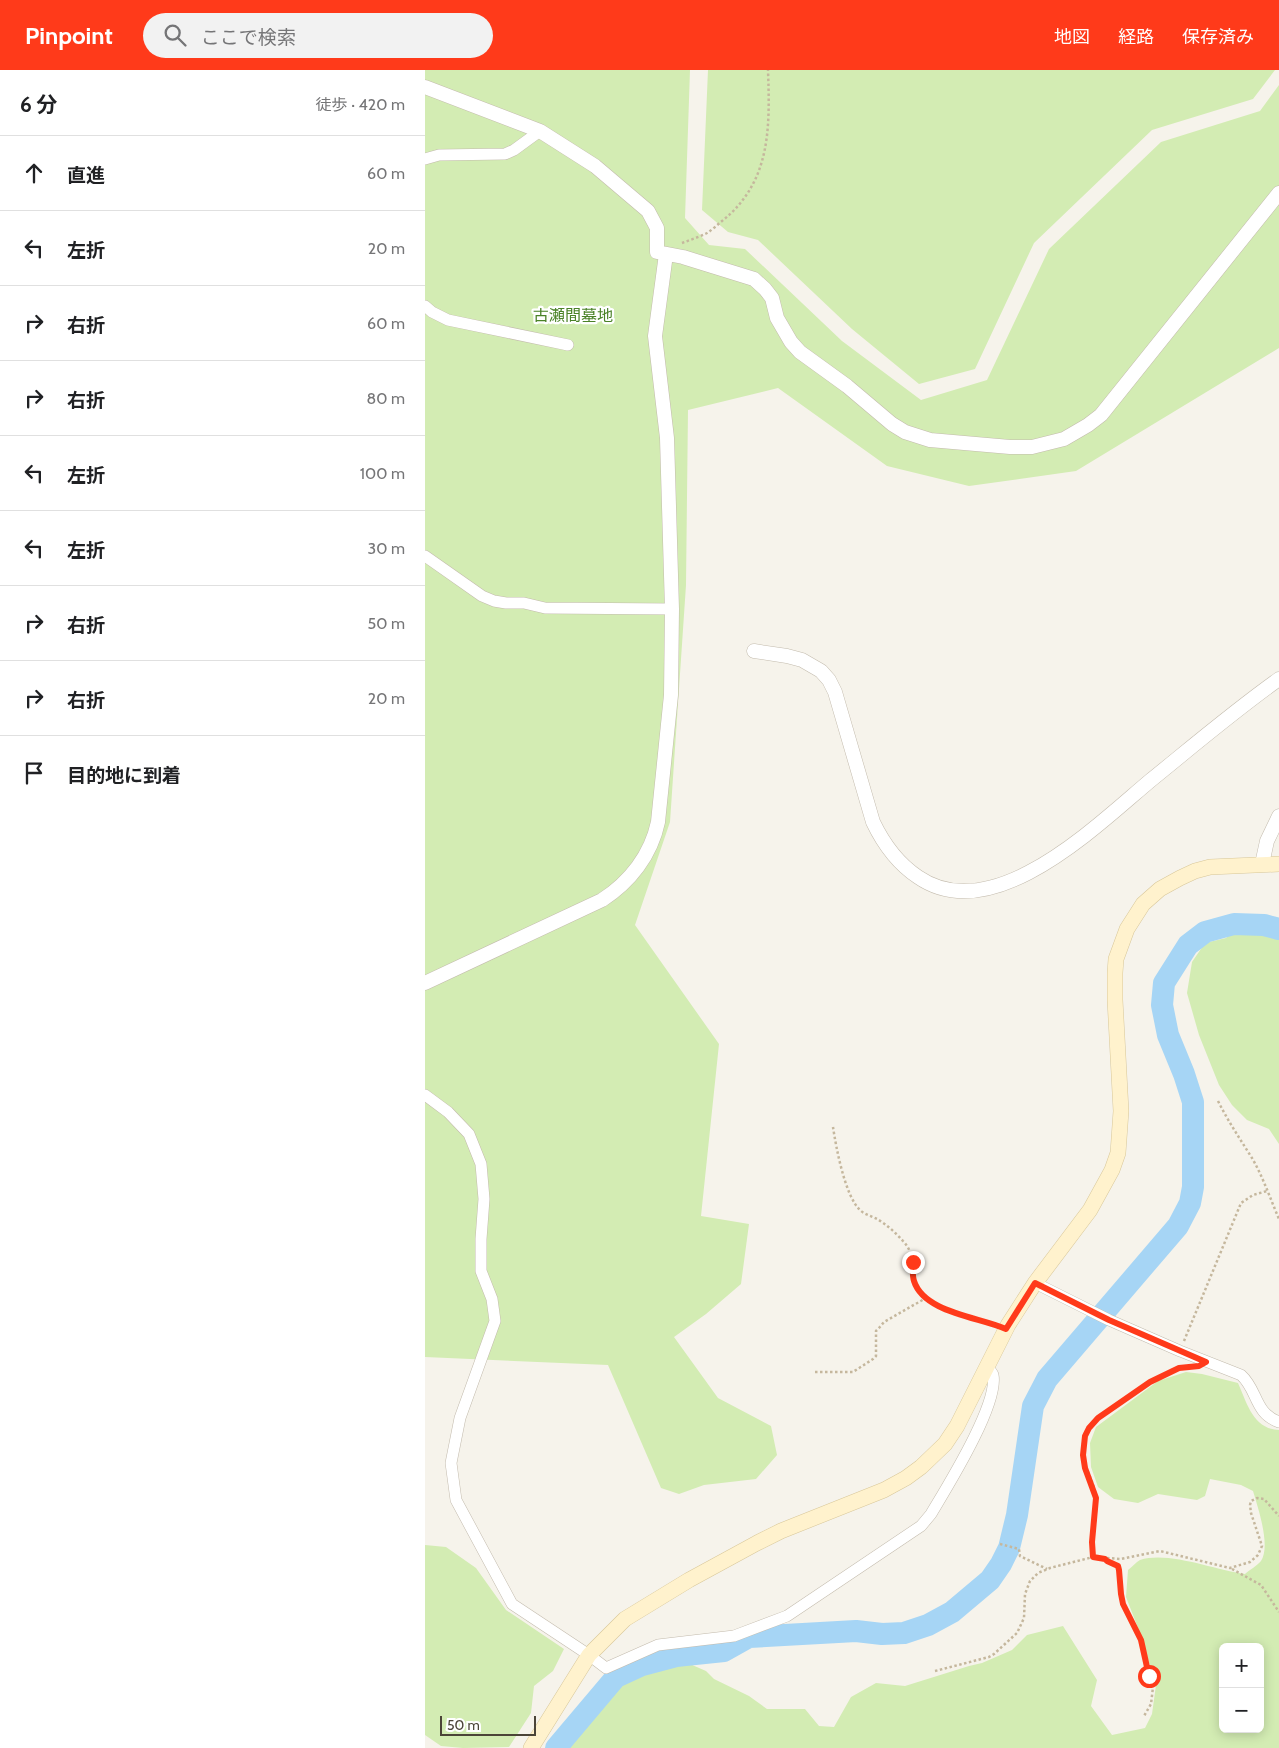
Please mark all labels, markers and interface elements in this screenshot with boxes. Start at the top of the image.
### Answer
search box [143,13,493,58]
text: Pinpoint [25,21,113,50]
icon: search [161,21,189,49]
text: ここで検索 [201,26,296,49]
text: 地図 [1054,26,1090,48]
text: 経路 [1118,26,1154,48]
text: 保存済み [1182,26,1254,48]
text: 6 分 [20,92,58,117]
text: 徒歩 · 420 m [316,95,405,114]
icon: ahead [20,159,48,187]
text: 直進 [67,164,105,187]
text: 60 m [367,164,405,183]
icon: left [20,234,48,262]
text: 左折 [67,239,105,262]
text: 20 m [368,239,405,258]
park label: 古瀬間墓地 [533,306,613,325]
icon: right [20,309,48,337]
text: 右折 [67,314,105,337]
text: 60 m [367,314,405,333]
icon: right [20,384,48,412]
text: 右折 [67,389,105,412]
text: 80 m [367,389,405,408]
icon: left [20,459,48,487]
text: 左折 [67,464,105,487]
text: 100 m [360,464,405,483]
icon: left [20,534,48,562]
text: 左折 [67,539,105,562]
text: 30 m [368,539,405,558]
icon: right [20,609,48,637]
text: 右折 [67,614,105,637]
text: 50 m [368,614,405,633]
icon: right [20,684,48,712]
text: 右折 [67,689,105,712]
text: 20 m [368,689,405,708]
icon: arrive [20,759,48,787]
text: 目的地に到着 [67,764,181,787]
route end [902,1251,925,1274]
map controls [1219,1643,1264,1733]
button: + [1219,1643,1264,1688]
route start [1138,1665,1161,1688]
button: − [1219,1688,1264,1733]
scale bar [440,1713,536,1736]
text: 50 m [447,1716,480,1734]

